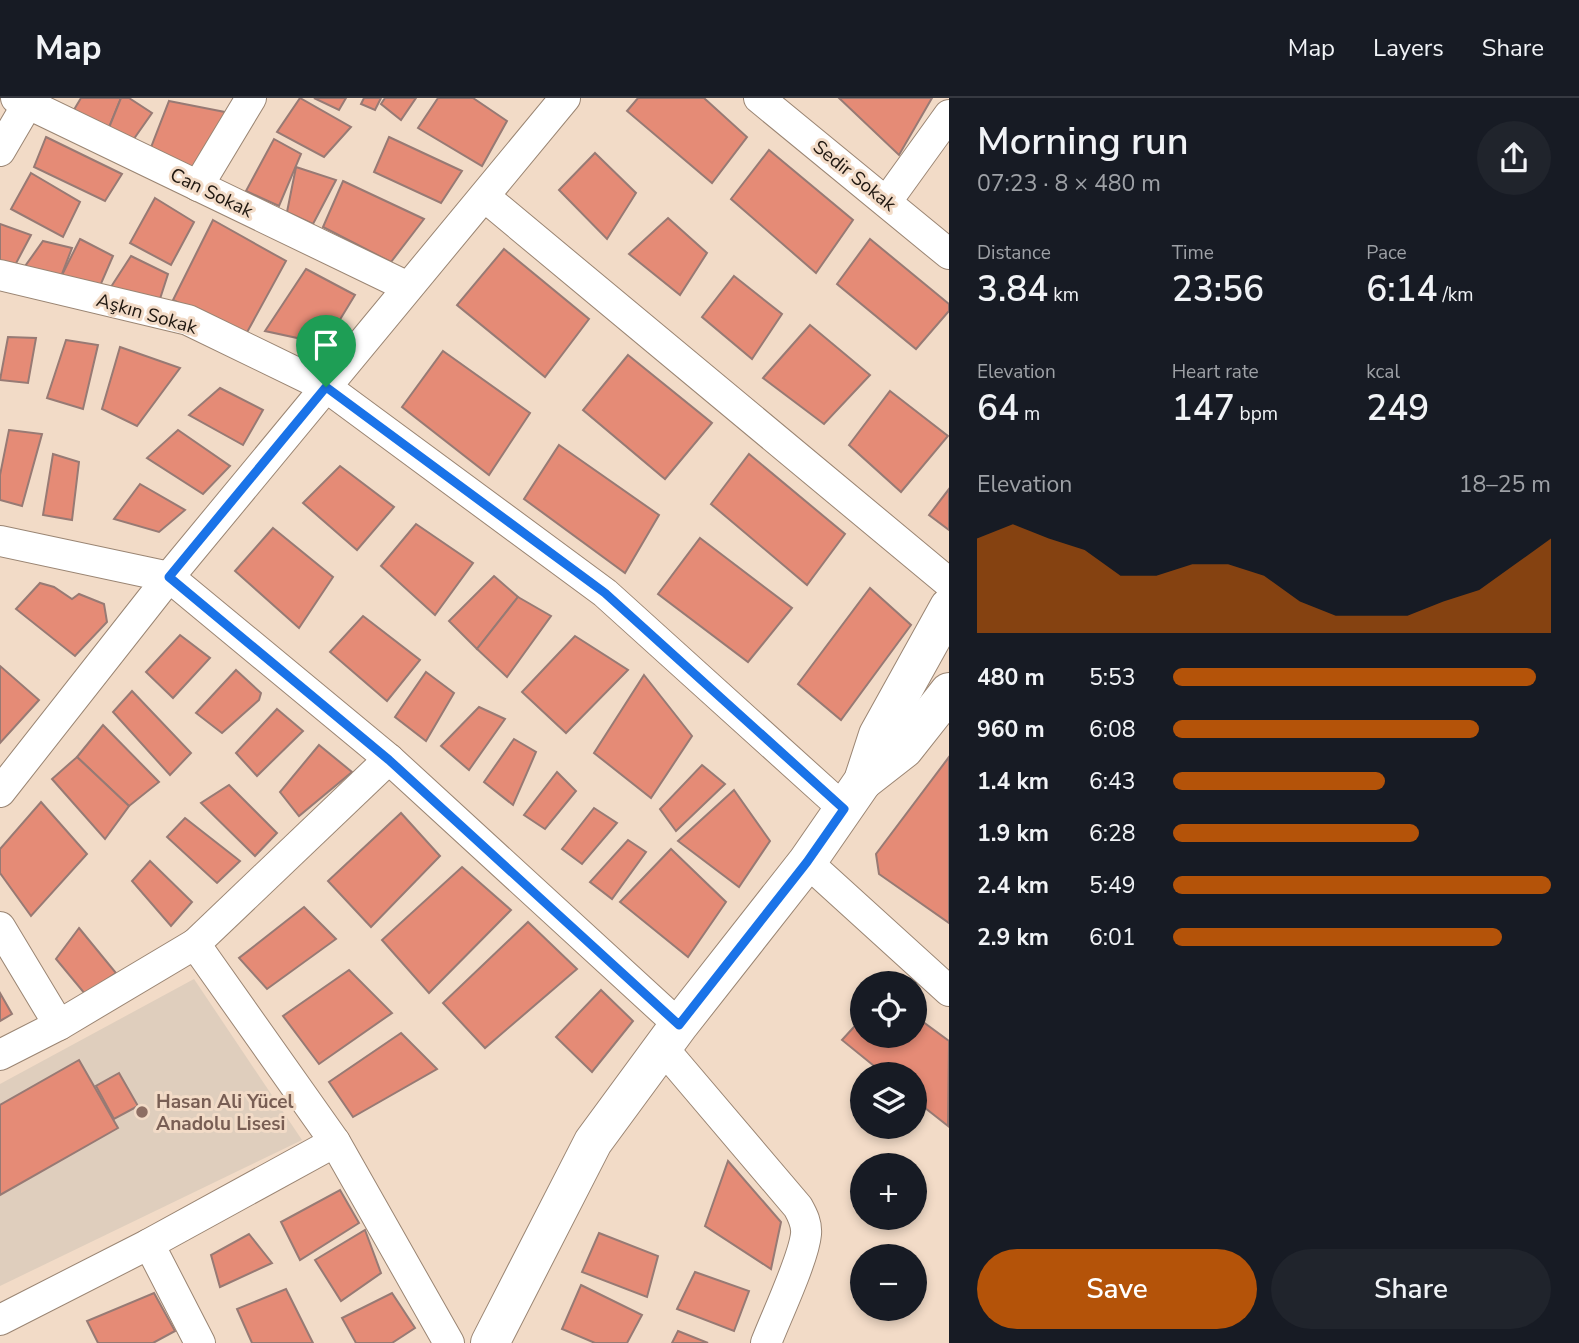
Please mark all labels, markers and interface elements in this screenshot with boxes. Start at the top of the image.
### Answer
text: Map [35,26,102,71]
text: Map [1288,32,1335,64]
text: Layers [1373,32,1444,64]
text: Share [1482,32,1544,64]
text: Morning run [977,116,1189,167]
button: share [1477,121,1551,195]
street label: Sedir Sokak [807,134,902,218]
street label: Can Sokak [166,162,258,224]
text: 07:23 · 8 × 480 m [977,168,1161,199]
text: Distance [977,240,1051,266]
text: Time [1172,240,1214,266]
text: Pace [1366,240,1407,266]
text: 3.84 [977,266,1048,313]
text: 23:56 [1172,266,1264,313]
text: 6:14 [1366,266,1438,313]
text: km [1048,282,1079,308]
text: /km [1438,282,1474,308]
street label: Aşkın Sokak [93,287,201,341]
pin [296,315,356,387]
icon: arrive [307,326,345,364]
text: Elevation [977,359,1056,385]
text: Heart rate [1172,359,1259,385]
text: kcal [1366,359,1400,385]
text: 64 [977,385,1019,432]
text: 147 [1172,385,1235,432]
text: 249 [1366,385,1429,432]
text: m [1019,401,1040,427]
text: bpm [1235,401,1278,427]
text: Elevation [977,469,1072,500]
text: 18–25 m [1459,469,1551,500]
text: 480 m [977,662,1045,693]
text: 5:53 [1089,662,1136,693]
text: 960 m [977,714,1045,745]
text: 6:08 [1089,714,1136,745]
text: 1.4 km [977,766,1049,797]
text: 6:43 [1089,766,1136,797]
text: 1.9 km [977,818,1049,849]
text: 6:28 [1089,818,1136,849]
text: 2.4 km [977,870,1049,901]
text: 5:49 [1089,870,1136,901]
text: 2.9 km [977,922,1049,953]
text: 6:01 [1089,922,1136,953]
map controls [850,971,927,1321]
button: locate [850,971,927,1048]
button: layers [850,1062,927,1139]
place label: Hasan Ali Yücel Anadolu Lisesi [156,1089,294,1137]
marker: Hasan Ali Yücel Anadolu Lisesi [134,1104,150,1120]
button: + [850,1153,927,1230]
button: − [850,1244,927,1321]
button: Save [977,1249,1257,1329]
button: Share [1271,1249,1551,1329]

